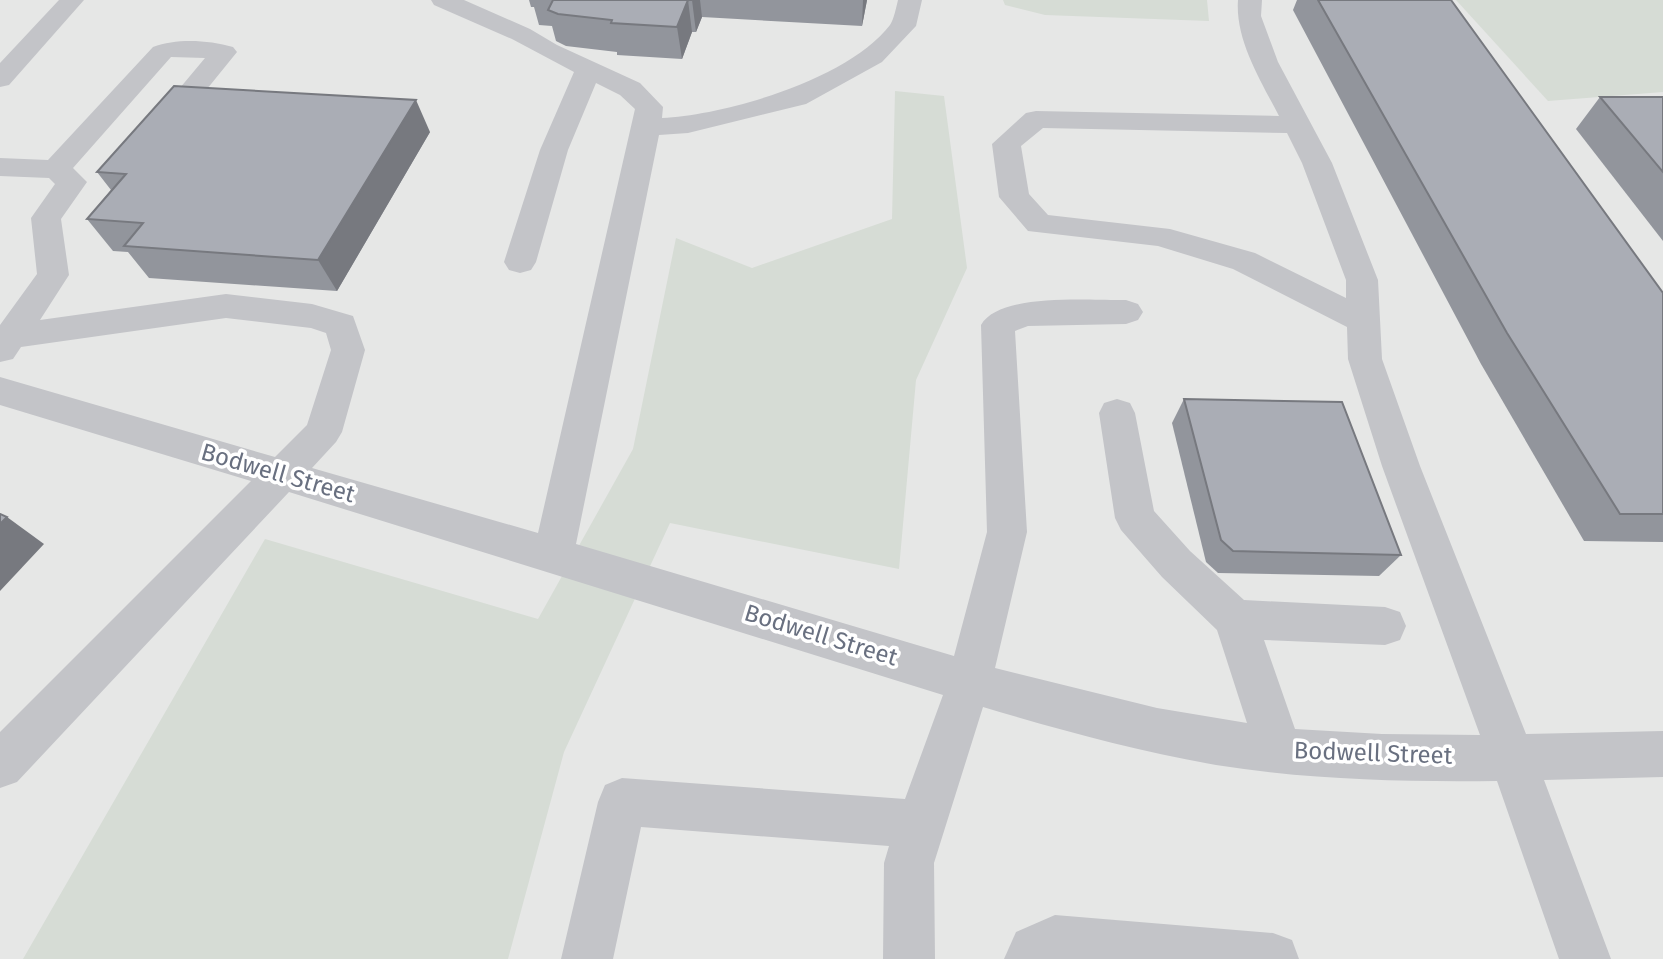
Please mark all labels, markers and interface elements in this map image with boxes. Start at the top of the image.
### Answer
street label: Bodwell Street [198,438,358,508]
street label: Bodwell Street [741,598,901,672]
street label: Bodwell Street [1293,736,1453,770]

